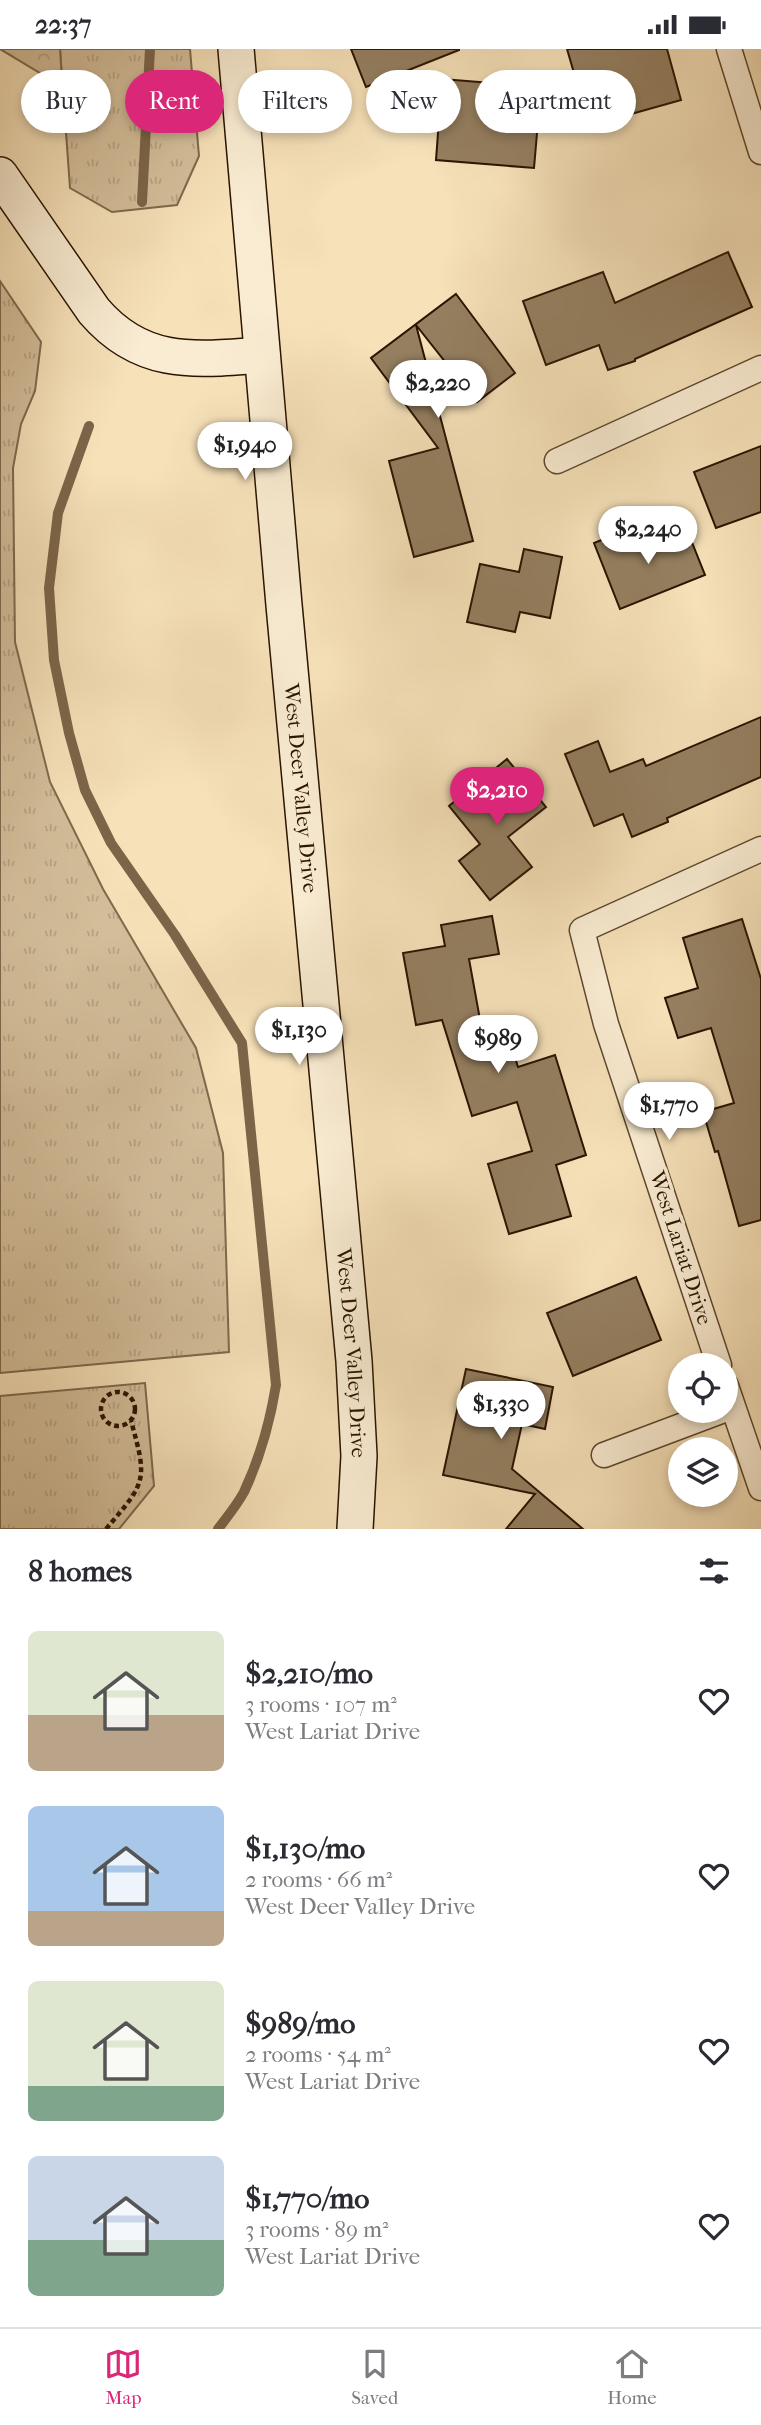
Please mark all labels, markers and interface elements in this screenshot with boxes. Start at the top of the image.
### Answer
text: 22:37 [35,9,91,40]
chip: Buy [21,70,111,133]
chip: Rent [125,70,224,133]
chip: Filters [238,70,352,133]
chip: New [366,70,461,133]
chip: Apartment [475,70,636,133]
pin: $2,220 [381,361,495,420]
text: $2,220 [405,369,471,396]
pin: $1,940 [188,423,302,482]
text: $1,940 [213,431,277,458]
pin: $2,240 [591,507,705,566]
text: $2,240 [614,515,682,542]
street label: West Deer Valley Drive [279,681,323,894]
pin: $2,210 [440,767,554,827]
text: $2,210 [466,776,528,803]
pin: $1,130 [242,1007,356,1067]
text: $1,130 [271,1016,327,1043]
pin: $989 [457,1016,539,1075]
text: $989 [474,1024,522,1051]
pin: $1,770 [612,1083,726,1142]
text: $1,770 [639,1091,699,1118]
street label: West Lariat Drive [645,1167,717,1328]
street label: West Deer Valley Drive [331,1246,371,1458]
map controls [668,1353,738,1507]
button: locate [668,1353,738,1423]
pin: $1,330 [444,1381,558,1441]
text: $1,330 [472,1390,530,1417]
button: layers [668,1437,738,1507]
icon: filters [695,1552,733,1590]
text: 8 homes [28,1554,132,1589]
text: $2,210/mo [245,1656,373,1691]
icon: home [84,1659,168,1743]
icon: heart [695,1682,733,1720]
text: 3 rooms · 107 m² [245,1691,397,1718]
text: West Lariat Drive [245,1718,420,1745]
text: $1,130/mo [245,1831,365,1866]
icon: home [84,1834,168,1918]
icon: heart [695,1857,733,1895]
text: 2 rooms · 66 m² [245,1866,392,1893]
text: West Deer Valley Drive [245,1893,475,1920]
text: $989/mo [245,2006,355,2041]
icon: home [84,2009,168,2093]
icon: heart [695,2032,733,2070]
text: 2 rooms · 54 m² [245,2041,391,2068]
text: West Lariat Drive [245,2068,420,2095]
text: $1,770/mo [245,2181,370,2216]
icon: home [84,2184,168,2268]
icon: heart [695,2207,733,2245]
text: 3 rooms · 89 m² [245,2216,389,2243]
text: West Lariat Drive [245,2243,420,2270]
tab: Map [104,2345,142,2409]
tab: Saved [351,2345,398,2409]
tab: Home [607,2345,657,2409]

